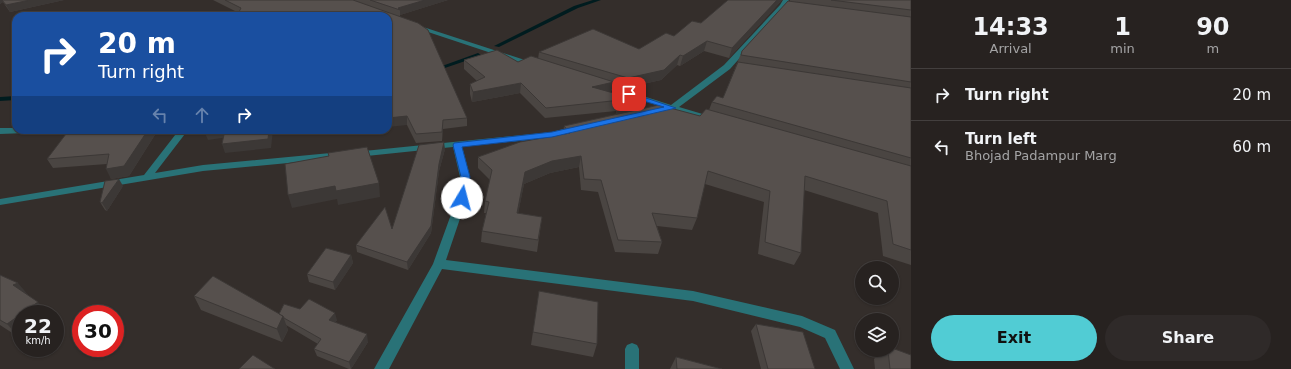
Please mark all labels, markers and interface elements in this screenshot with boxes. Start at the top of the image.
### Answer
text: 14:33 [972,13,1049,41]
text: 1 [1114,13,1131,41]
text: 90 [1196,13,1230,41]
text: 20 m [98,27,176,60]
icon: right [32,28,84,80]
text: Arrival [989,41,1032,56]
text: min [1110,41,1135,56]
text: m [1207,41,1219,56]
text: Turn right [98,61,184,82]
pin [612,77,646,111]
icon: arrive [618,83,640,105]
icon: right [931,84,953,106]
text: Turn right [965,86,1049,104]
text: 20 m [1233,86,1271,104]
icon: left [149,104,171,126]
icon: ahead [191,104,213,126]
icon: right [233,104,255,126]
text: Turn left [965,130,1037,148]
icon: left [931,136,953,158]
text: 60 m [1233,138,1271,156]
text: Bhojad Padampur Marg [965,148,1117,163]
position arrow [441,177,483,219]
map controls [855,261,899,357]
button: search [855,261,899,305]
speed limit sign: 30 [72,305,124,357]
button: layers [855,313,899,357]
text: 22 [24,314,52,338]
button: Exit [931,315,1097,361]
button: Share [1105,315,1271,361]
text: km/h [25,335,51,346]

